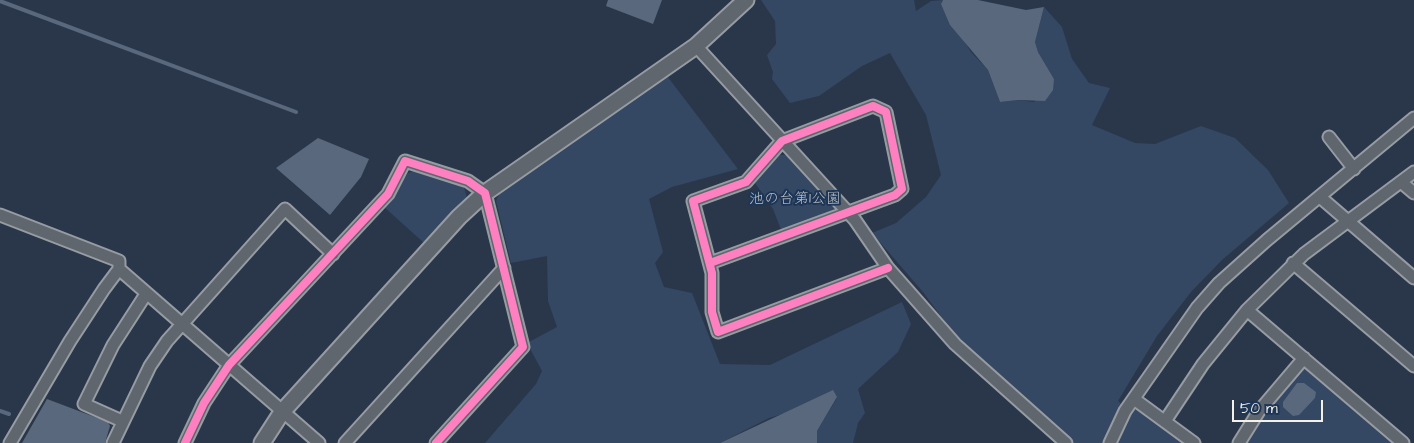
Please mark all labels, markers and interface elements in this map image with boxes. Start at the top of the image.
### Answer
park label: 池の台第1公園 [749,191,841,209]
scale bar [1234,390,1325,422]
text: 50 m [1240,398,1278,419]

